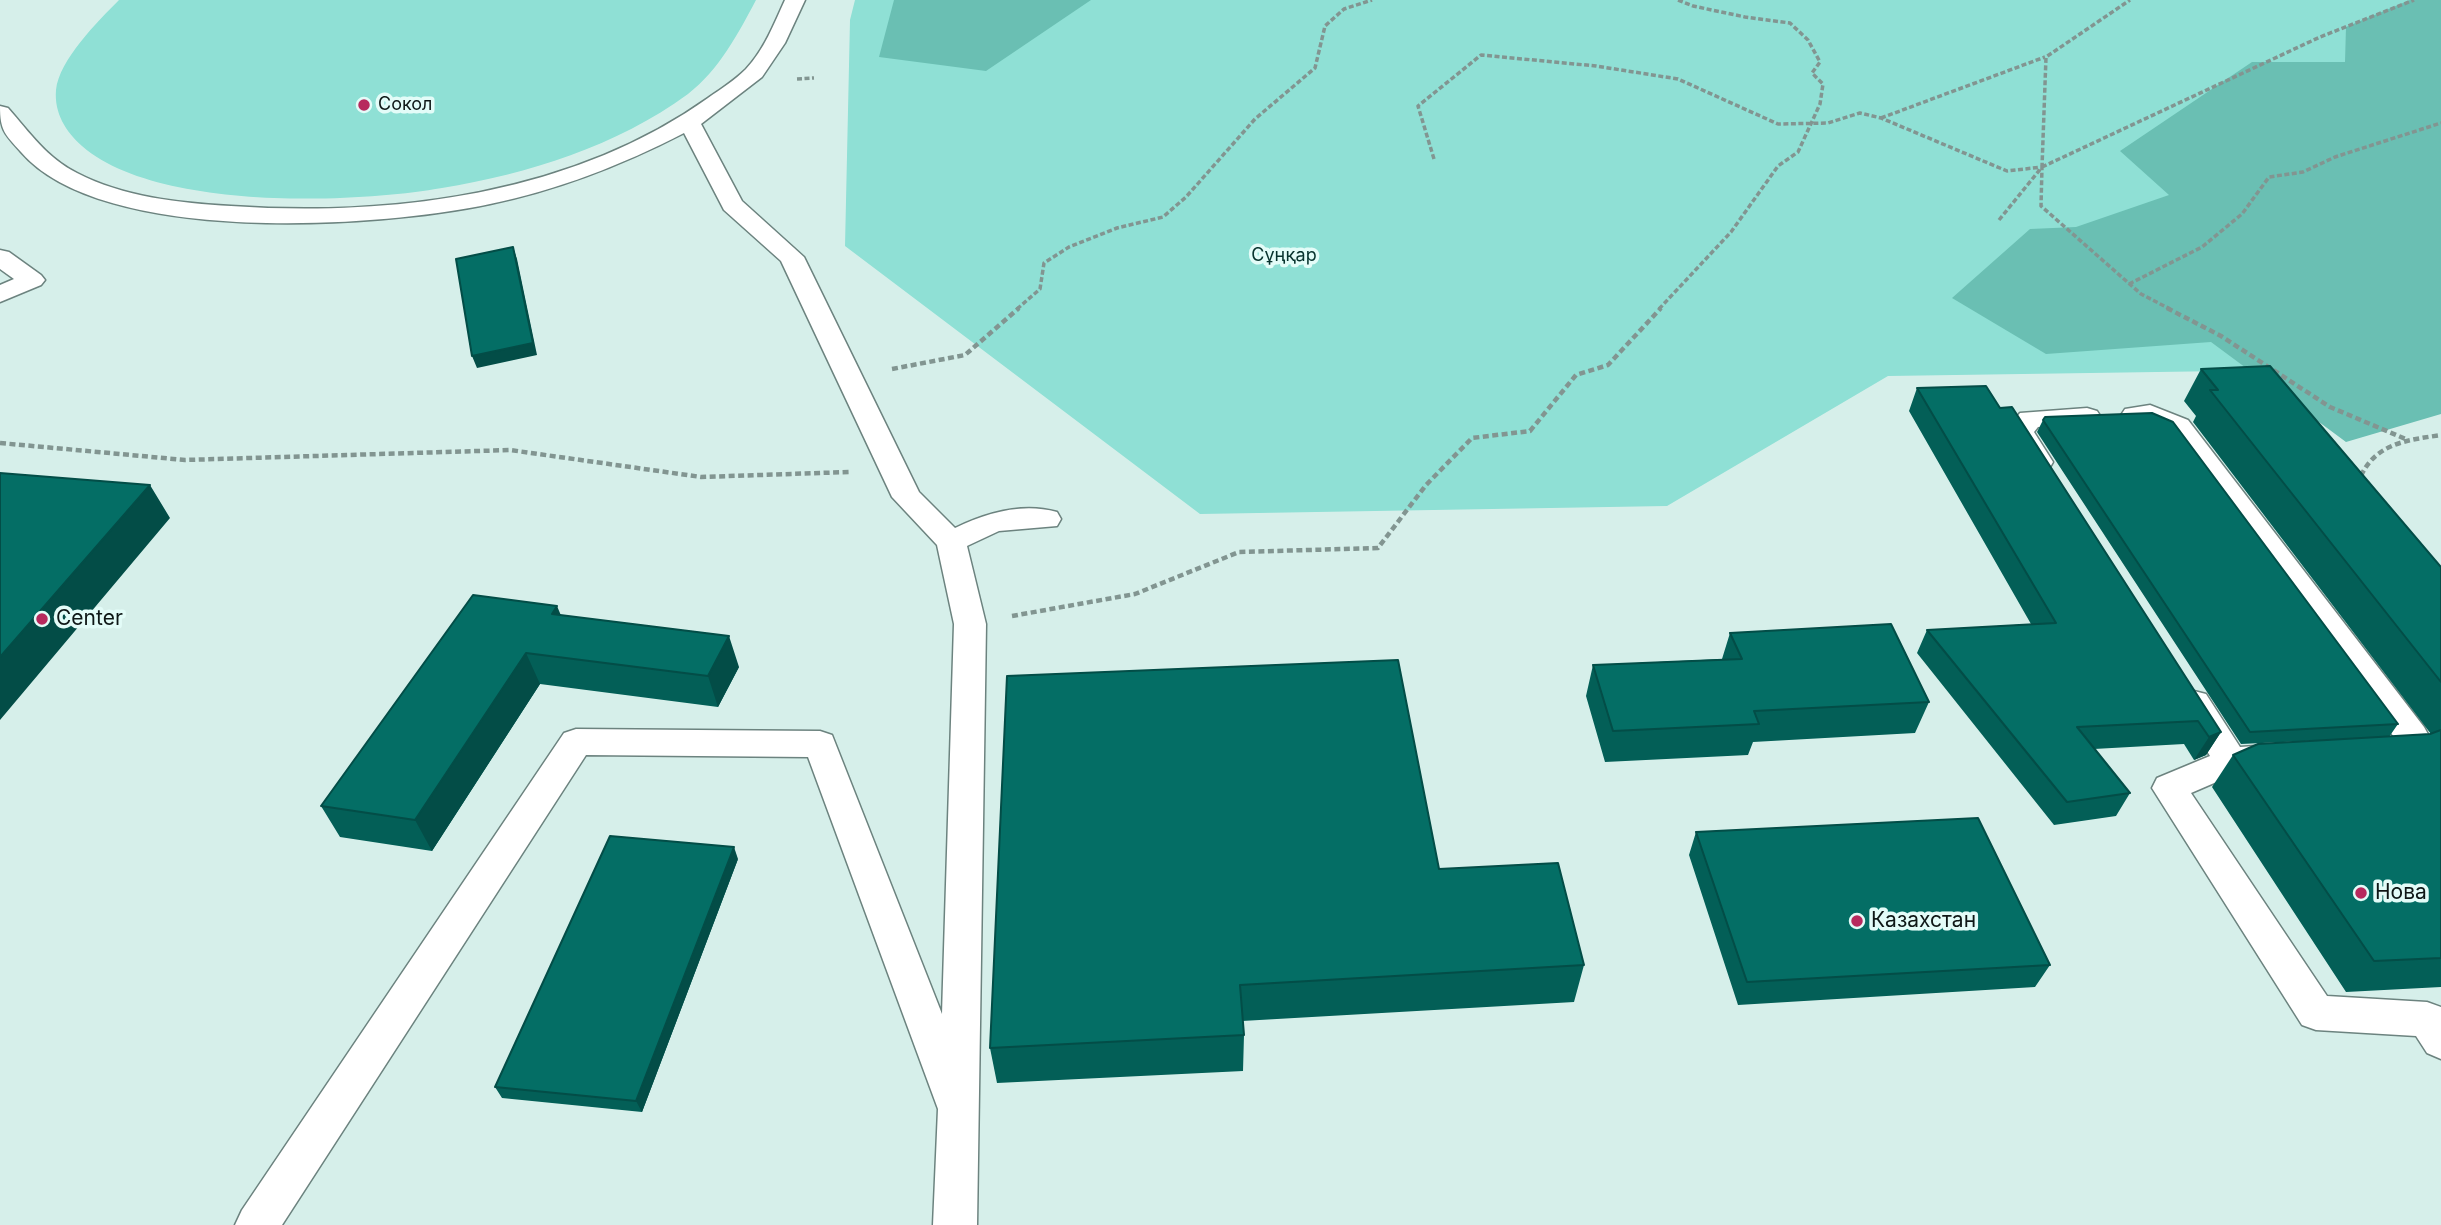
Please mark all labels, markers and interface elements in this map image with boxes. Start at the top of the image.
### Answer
place label: Сокол [378,94,432,116]
marker: Сокол [356,97,372,113]
park label: Сұңқар [1251,245,1317,267]
place label: Center [56,606,123,632]
marker: Center [34,611,50,627]
place label: Нова [2375,880,2427,906]
marker: Нова [2353,885,2369,901]
place label: Казахстан [1871,908,1976,934]
marker: Казахстан [1849,913,1865,929]

